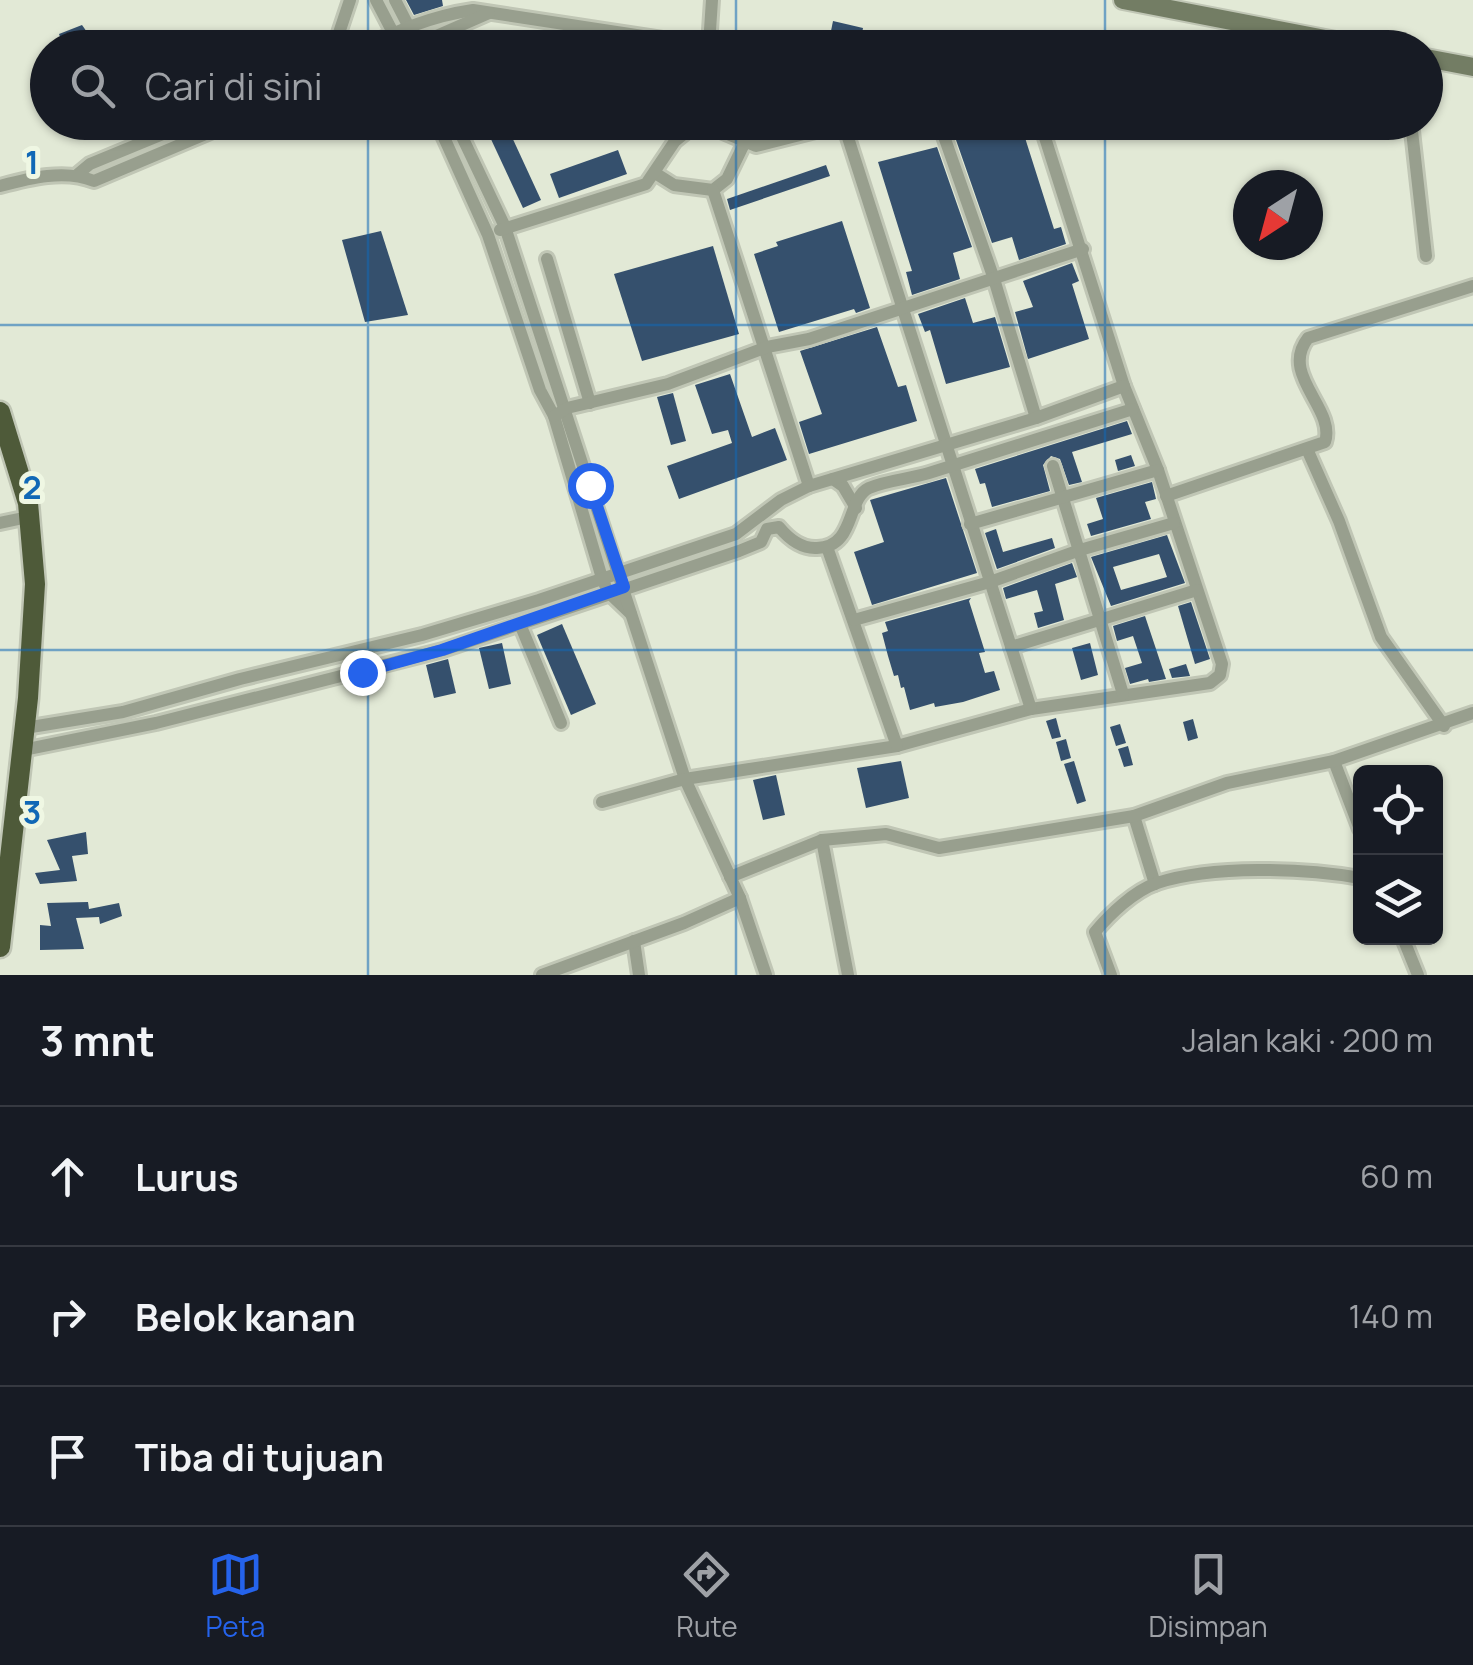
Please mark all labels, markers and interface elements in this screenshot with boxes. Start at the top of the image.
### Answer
search box [30,30,1443,140]
icon: search [65,58,120,113]
text: Cari di sini [145,59,323,111]
text: 1 [25,140,39,184]
north arrow [1233,170,1323,260]
route start [568,463,614,509]
text: 2 [22,465,42,509]
route end [340,650,386,696]
map controls [1353,765,1443,945]
button: locate [1353,765,1443,855]
text: 3 [23,790,41,834]
button: layers [1353,855,1443,945]
text: 3 mnt [40,1011,155,1069]
text: Jalan kaki · 200 m [1182,1018,1433,1062]
icon: ahead [40,1149,95,1204]
text: Lurus [135,1150,239,1202]
text: 60 m [1360,1154,1433,1198]
icon: right [40,1289,95,1344]
text: Belok kanan [135,1290,356,1342]
text: 140 m [1349,1294,1433,1338]
icon: arrive [40,1429,95,1484]
text: Tiba di tujuan [135,1430,384,1482]
tab: Peta [205,1547,265,1645]
tab: Rute [676,1547,738,1645]
tab: Disimpan [1148,1547,1268,1645]

